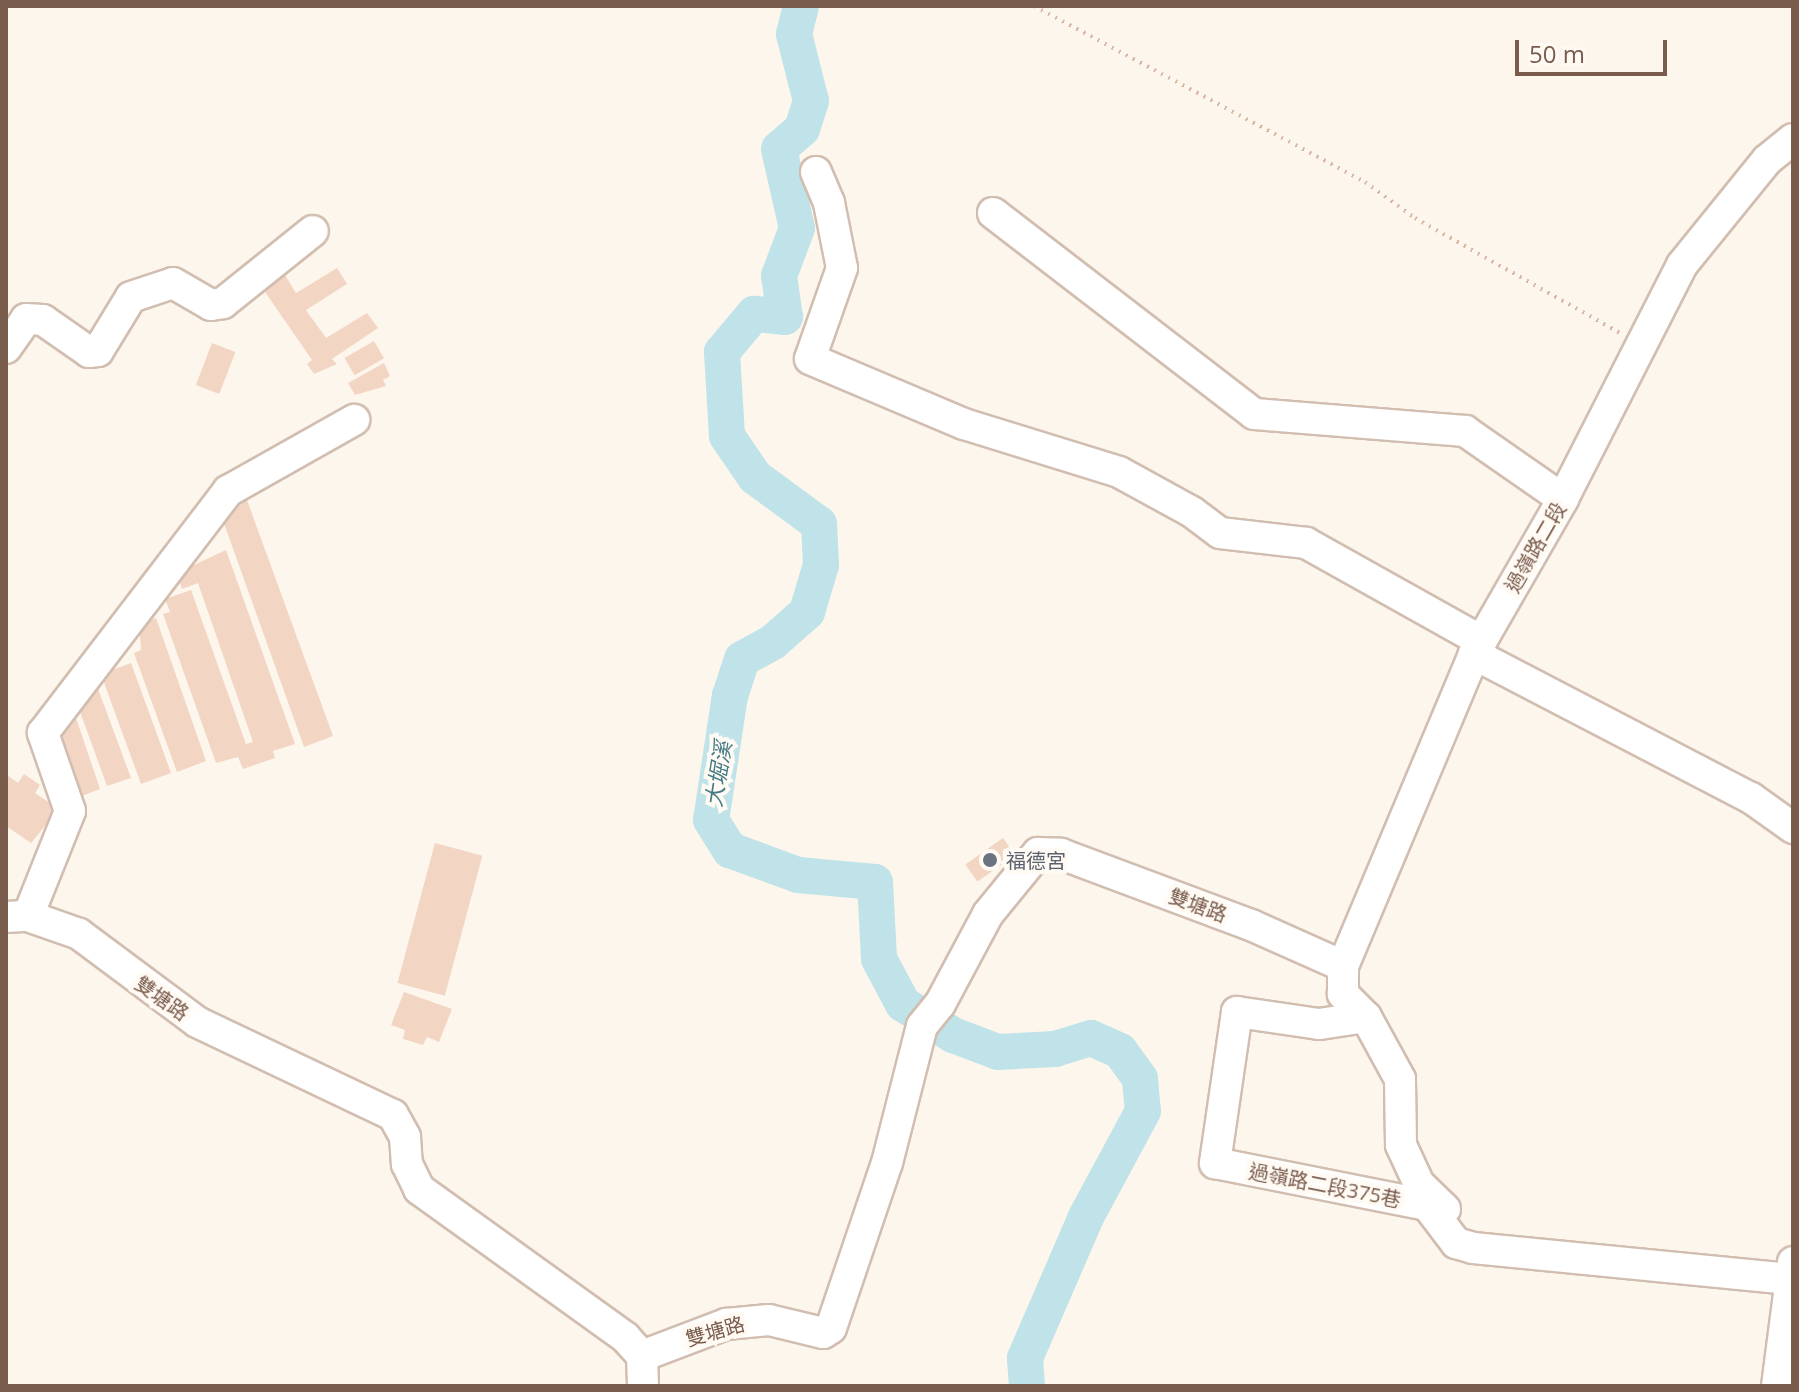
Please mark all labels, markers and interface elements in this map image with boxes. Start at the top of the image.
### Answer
scale bar [1519,24,1671,74]
text: 50 m [1529,37,1585,70]
street label: 過嶺路二段 [1500,498,1570,596]
water label: 大堀溪 [700,739,736,809]
place label: 福德宮 [1006,848,1066,872]
marker: 福德宮 [981,851,999,869]
street label: 雙塘路 [1166,883,1230,927]
street label: 雙塘路 [131,971,193,1025]
street label: 過嶺路二段375巷 [1247,1158,1403,1212]
street label: 雙塘路 [683,1311,747,1351]

